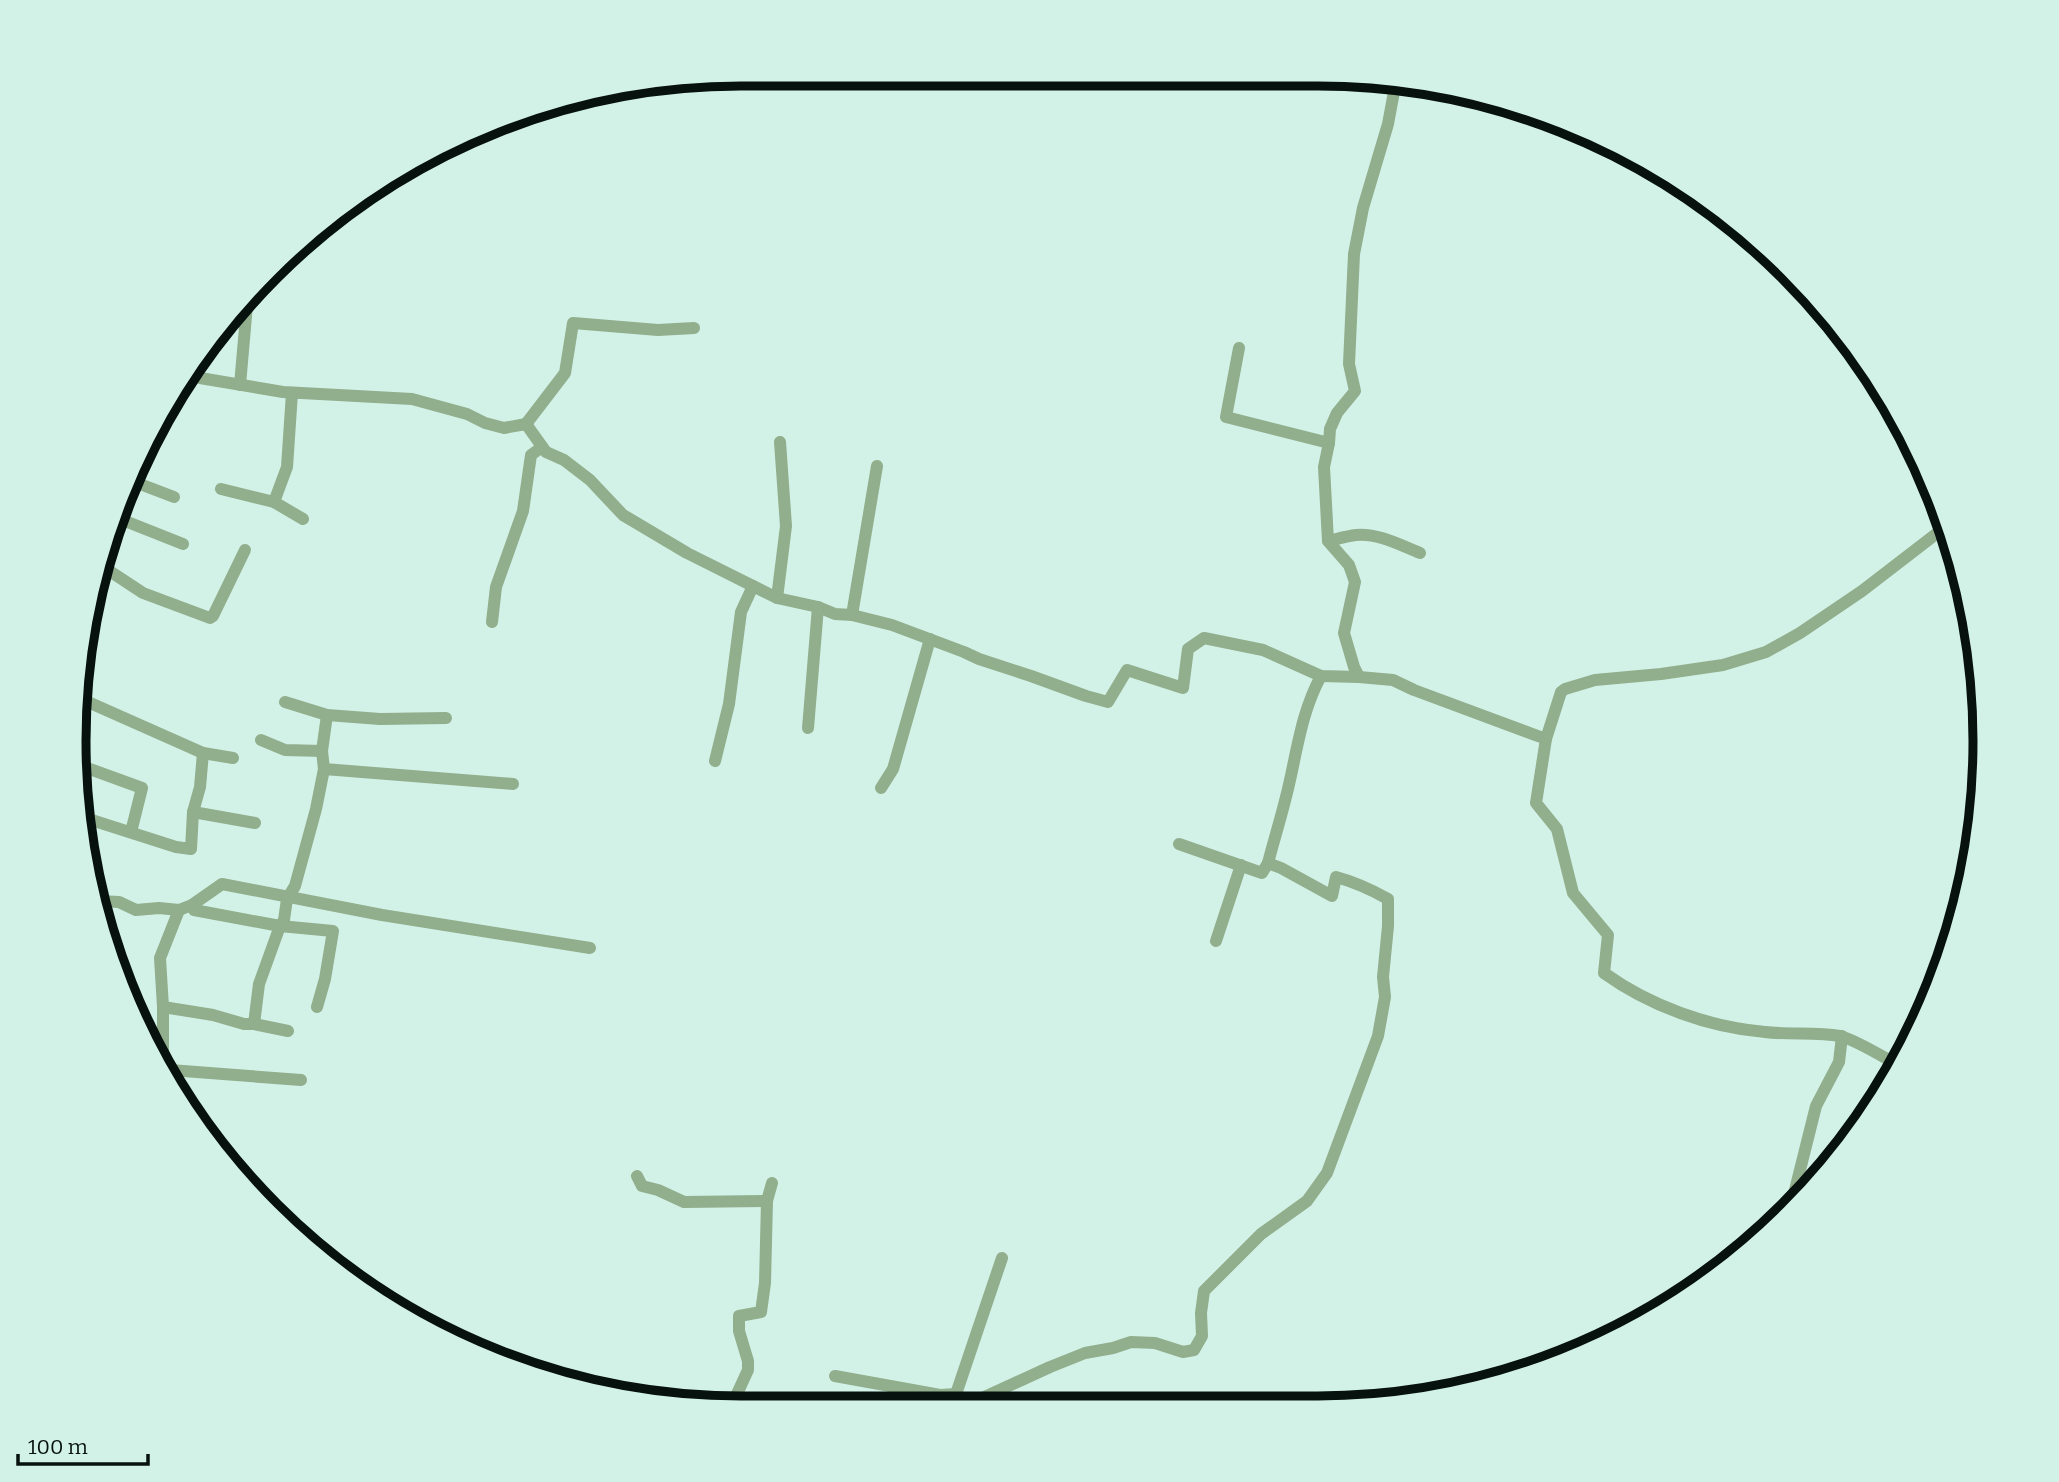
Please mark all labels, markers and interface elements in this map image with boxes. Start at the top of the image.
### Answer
scale bar [18,1422,147,1466]
text: 100 m [28,1434,88,1460]

